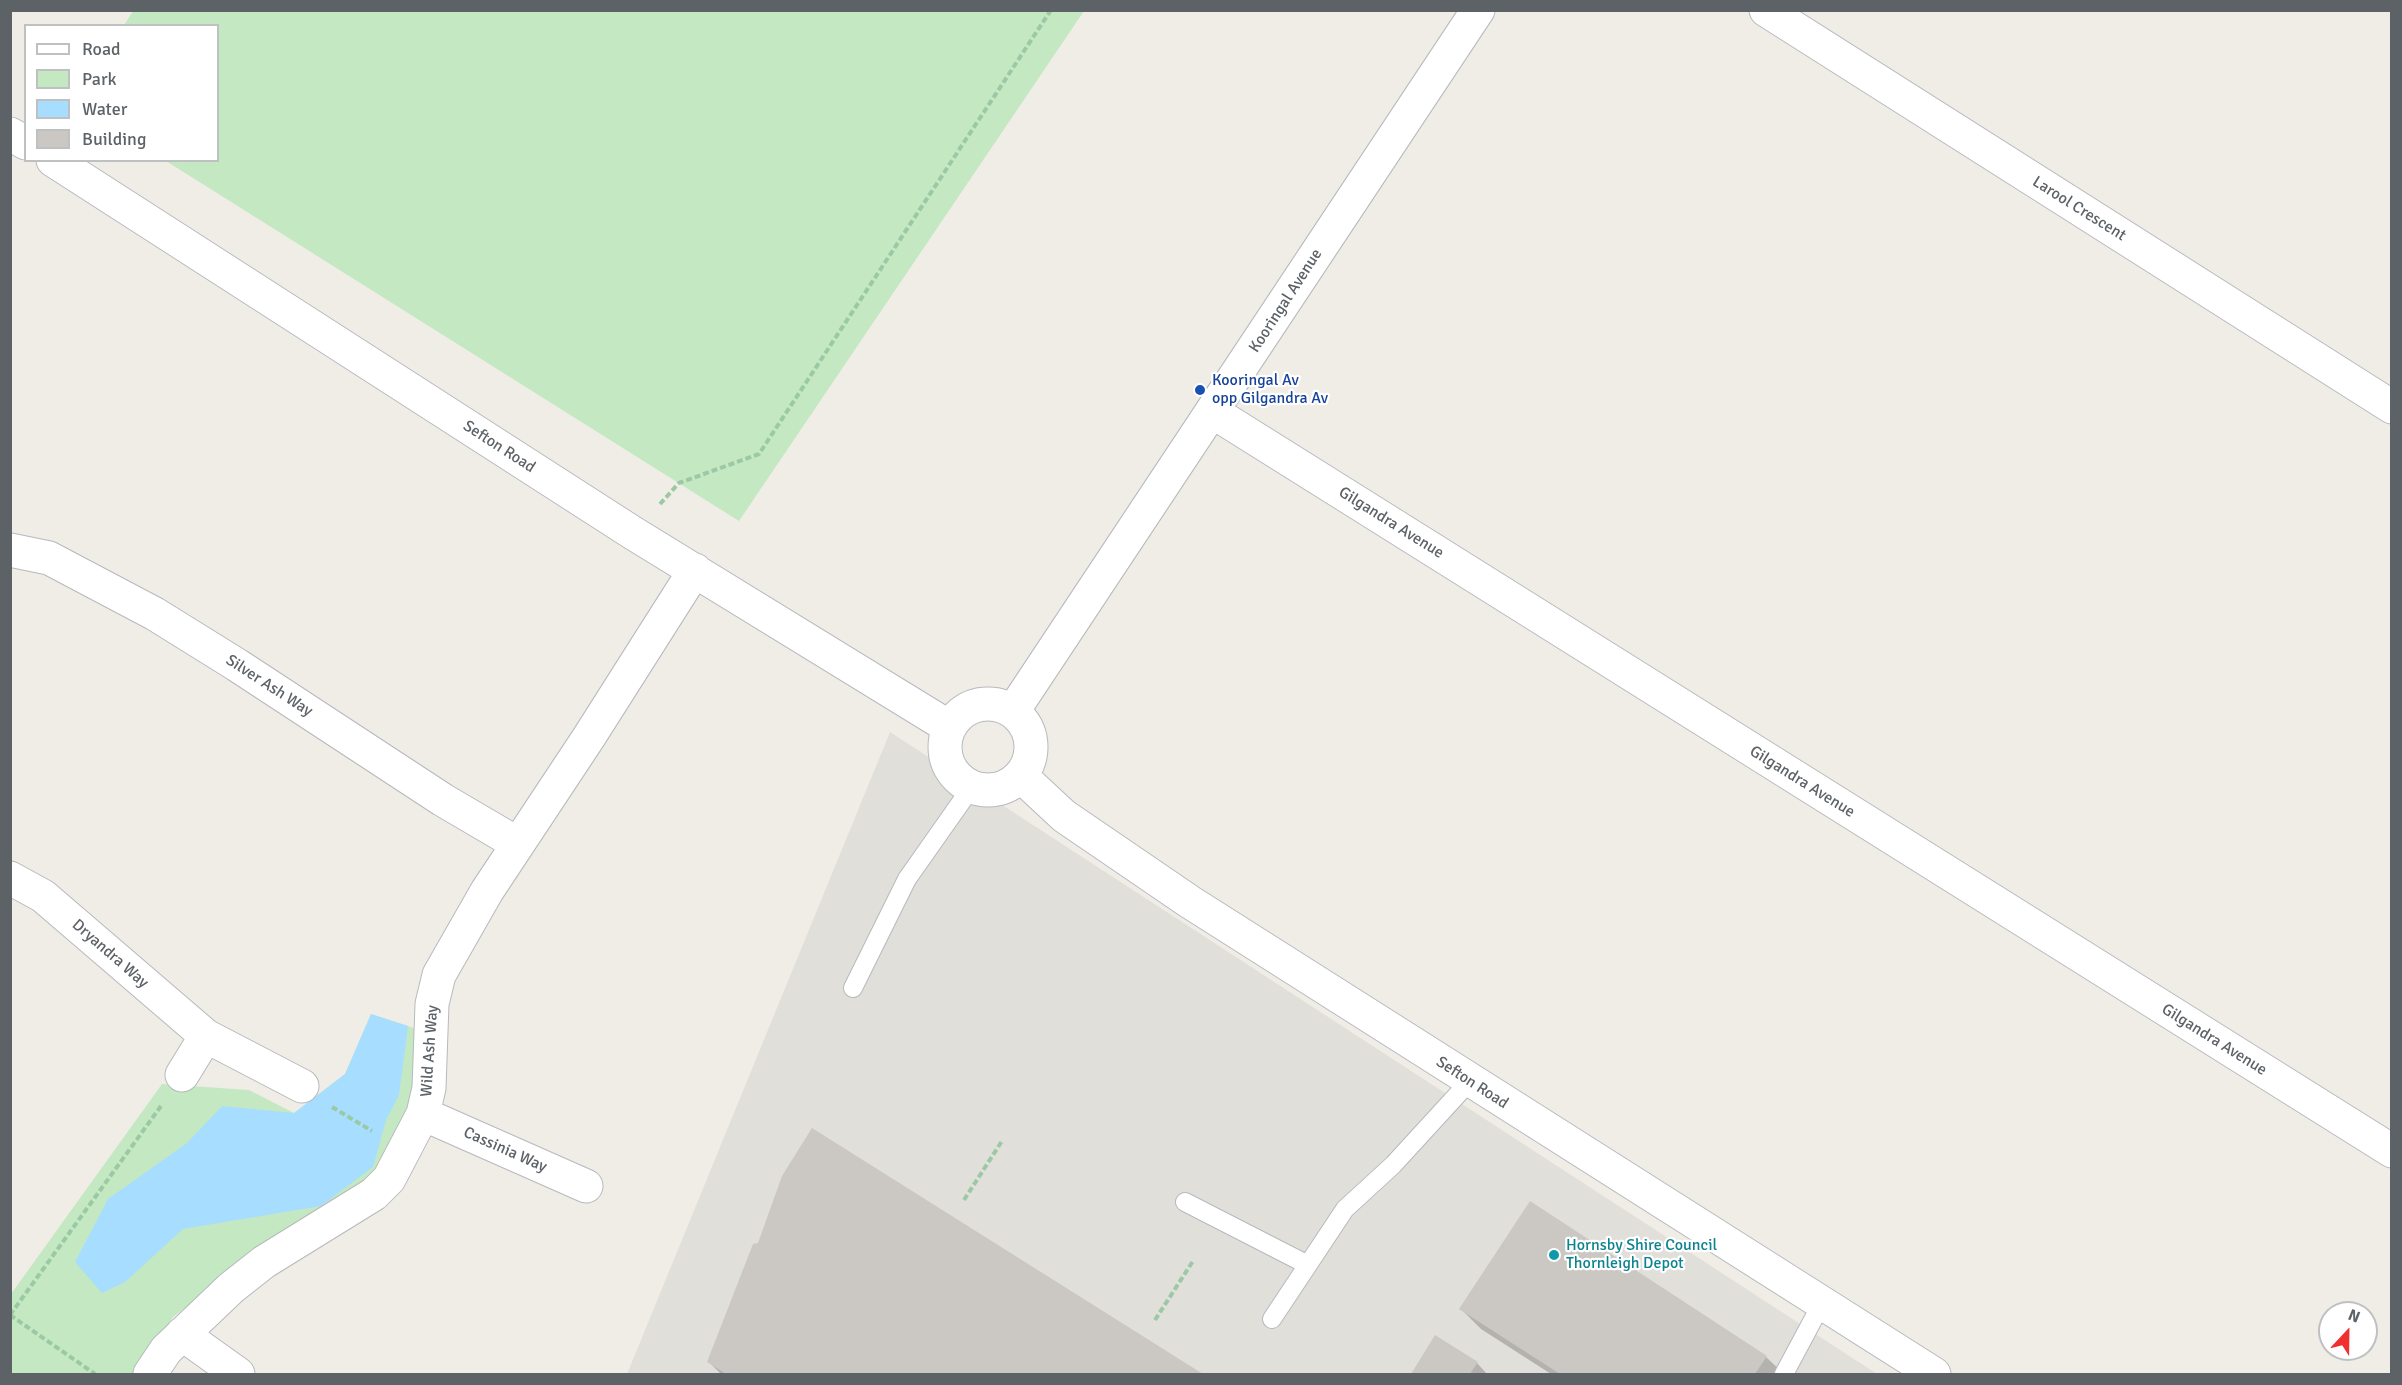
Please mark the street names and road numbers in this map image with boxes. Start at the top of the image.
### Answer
street label: Larool Crescent [2029,173,2129,245]
street label: Kooringal Avenue [1245,245,1327,357]
street label: Sefton Road [459,417,539,477]
street label: Gilgandra Avenue [1335,483,1447,563]
street label: Silver Ash Way [222,651,316,721]
street label: Gilgandra Avenue [1746,742,1858,822]
street label: Dryandra Way [68,916,152,992]
street label: Gilgandra Avenue [2158,1000,2270,1080]
street label: Wild Ash Way [417,1004,443,1098]
street label: Sefton Road [1432,1053,1512,1113]
street label: Cassinia Way [460,1123,550,1177]

